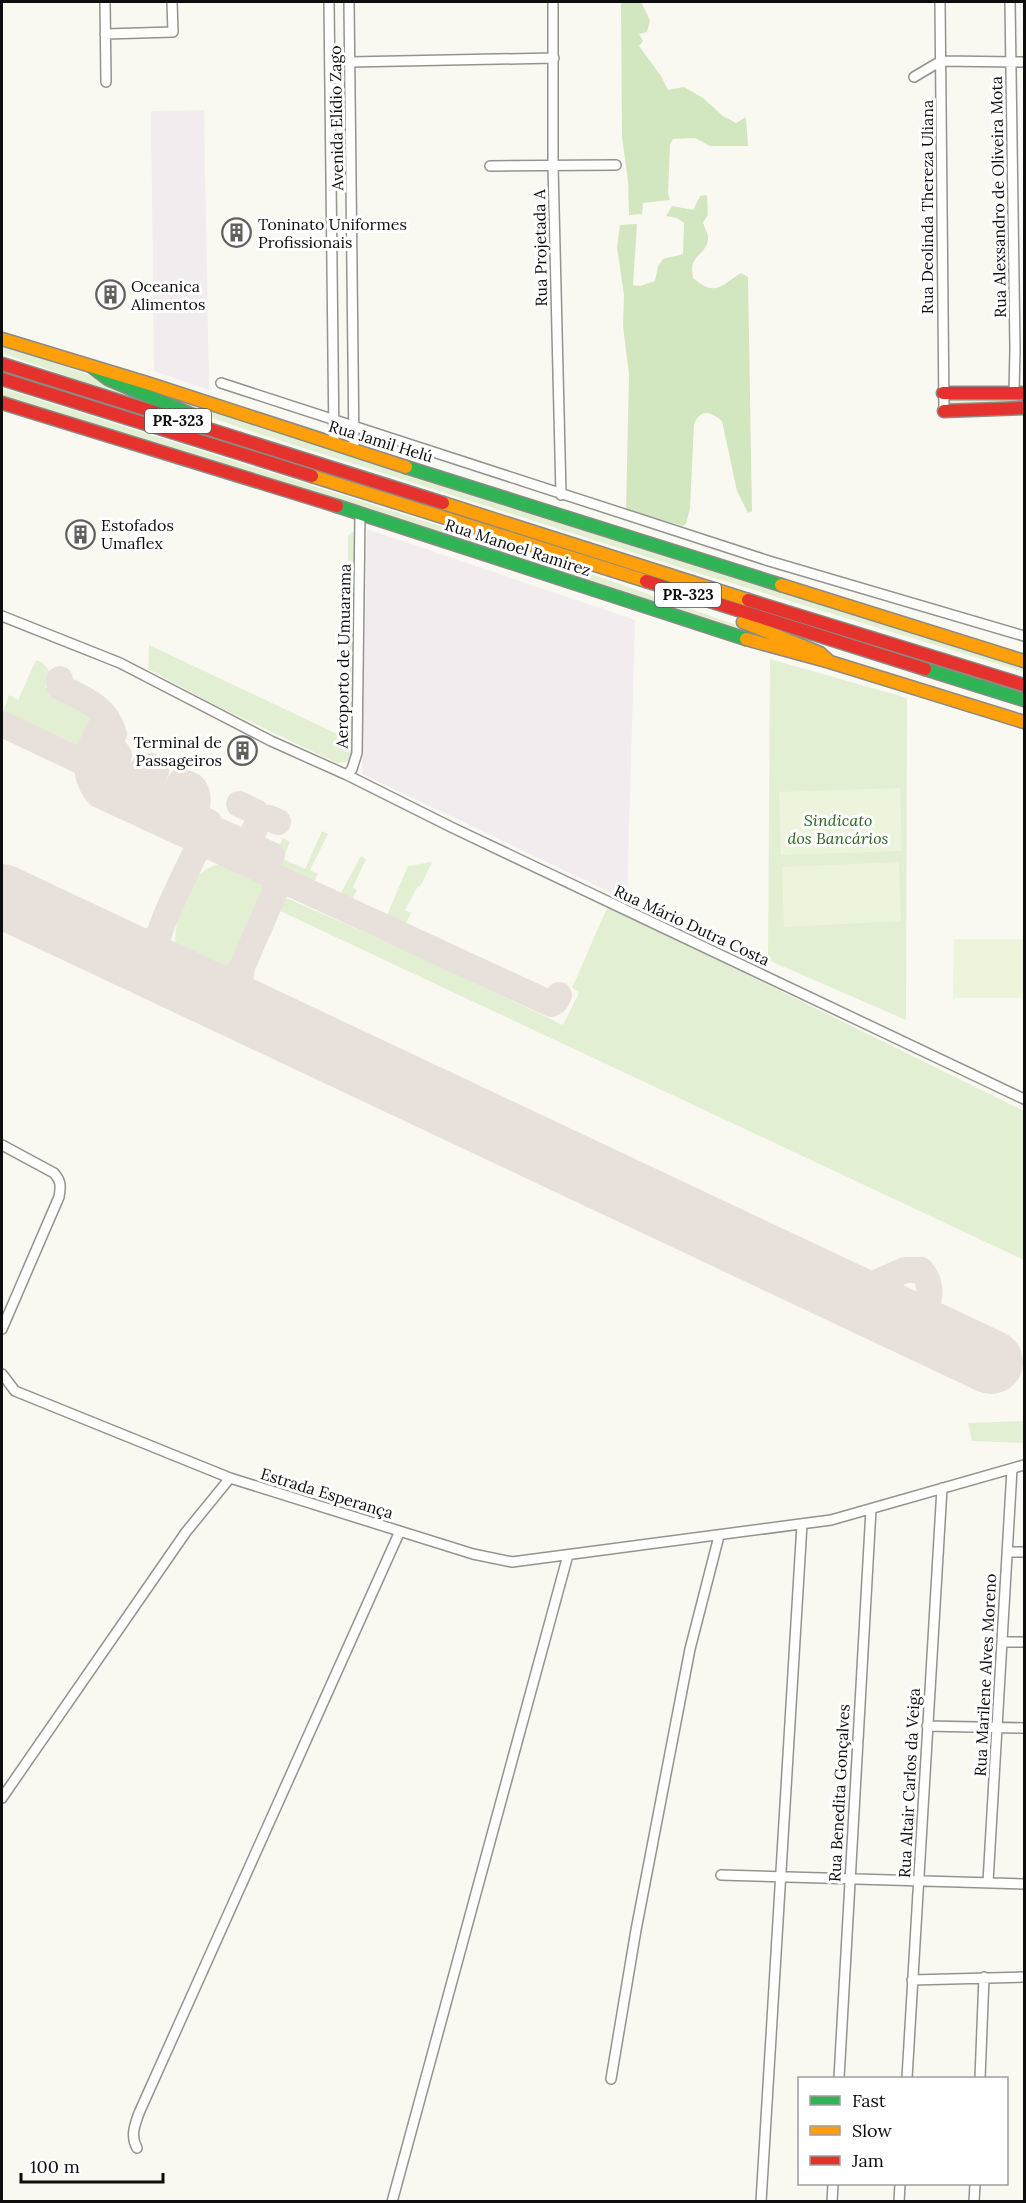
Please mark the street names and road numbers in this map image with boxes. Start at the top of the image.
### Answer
street label: Avenida Elídio Zago [325,45,347,192]
street label: Rua Alexsandro de Oliveira Mota [986,76,1010,318]
street label: Rua Deolinda Thereza Uliana [917,100,937,314]
street label: Rua Projetada A [529,188,551,307]
road number: PR-323 [145,409,211,433]
street label: Rua Jamil Helú [326,416,436,466]
street label: Rua Manoel Ramirez [443,514,593,580]
street label: Aeroporto de Umuarama [331,563,355,750]
road number: PR-323 [655,583,721,607]
street label: Rua Mário Dutra Costa [611,880,773,970]
street label: Estrada Esperança [258,1463,396,1523]
street label: Rua Marilene Alves Moreno [970,1573,1000,1777]
street label: Rua Altair Carlos da Veiga [894,1687,924,1879]
street label: Rua Benedita Gonçalves [824,1703,854,1883]

